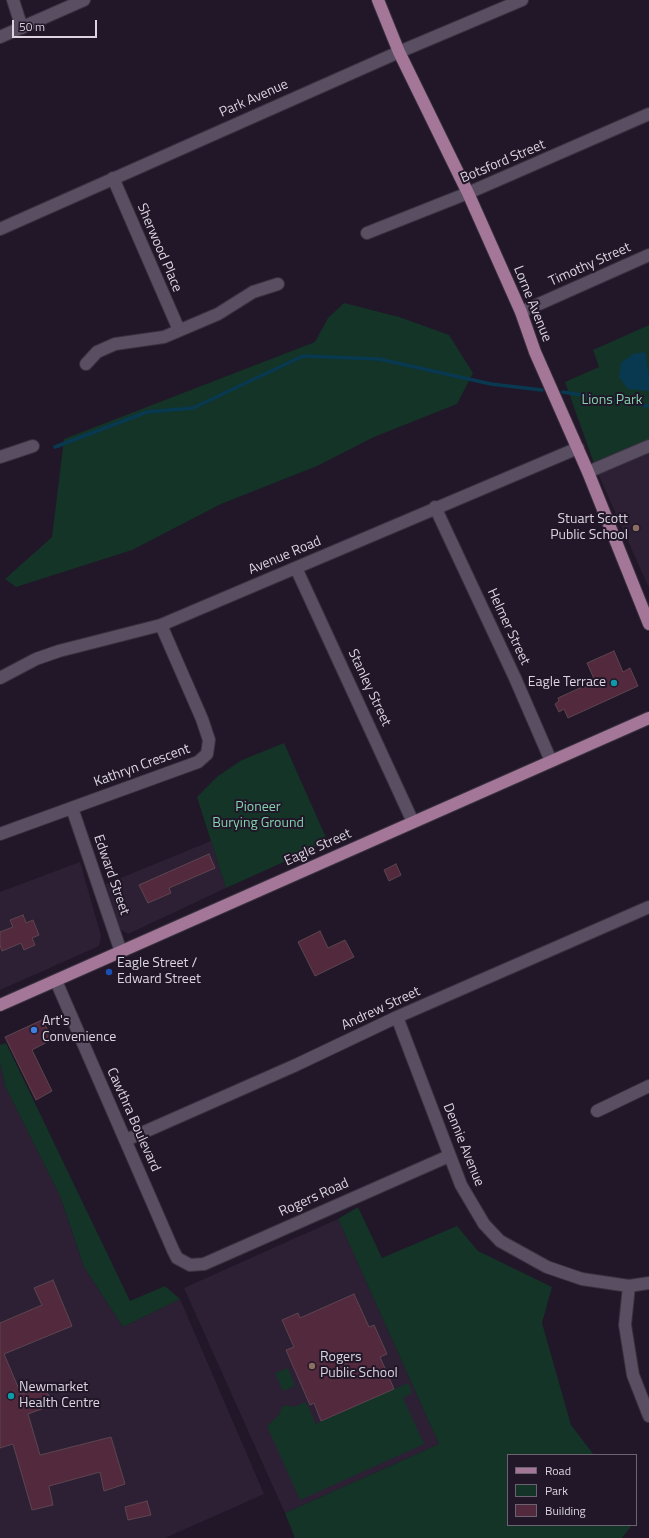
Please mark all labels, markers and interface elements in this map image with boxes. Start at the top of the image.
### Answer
scale bar [14,12,99,38]
text: 50 m [19,17,45,36]
street label: Park Avenue [217,76,291,122]
street label: Botsford Street [458,137,548,187]
street label: Sherwood Place [133,201,185,295]
street label: Timothy Street [547,239,633,291]
street label: Lorne Avenue [509,264,555,344]
park label: Lions Park [581,393,643,409]
place label: Stuart Scott Public School [550,512,628,544]
marker: Stuart Scott Public School [631,523,641,533]
street label: Avenue Road [246,533,324,579]
street label: Helmer Street [483,586,533,668]
street label: Stanley Street [344,647,394,729]
place label: Eagle Terrace [528,675,606,691]
marker: Eagle Terrace [609,678,619,688]
street label: Kathryn Crescent [92,741,192,791]
park label: Pioneer Burying Ground [212,800,304,832]
street label: Eagle Street [282,826,354,870]
street label: Edward Street [89,833,133,917]
place label: Eagle Street / Edward Street [117,956,201,988]
marker: Eagle Street / Edward Street [104,967,114,977]
street label: Andrew Street [339,983,423,1035]
place label: Art's Convenience [42,1014,116,1046]
marker: Art's Convenience [29,1025,39,1035]
street label: Cawthra Boulevard [103,1065,163,1175]
street label: Dennie Avenue [439,1101,487,1189]
street label: Rogers Road [276,1175,352,1221]
place label: Rogers Public School [320,1350,398,1382]
marker: Rogers Public School [307,1361,317,1371]
place label: Newmarket Health Centre [19,1380,100,1412]
marker: Newmarket Health Centre [6,1391,16,1401]
legend [507,1454,637,1526]
text: Road [545,1461,571,1480]
text: Park [545,1481,568,1500]
text: Building [545,1501,586,1520]

